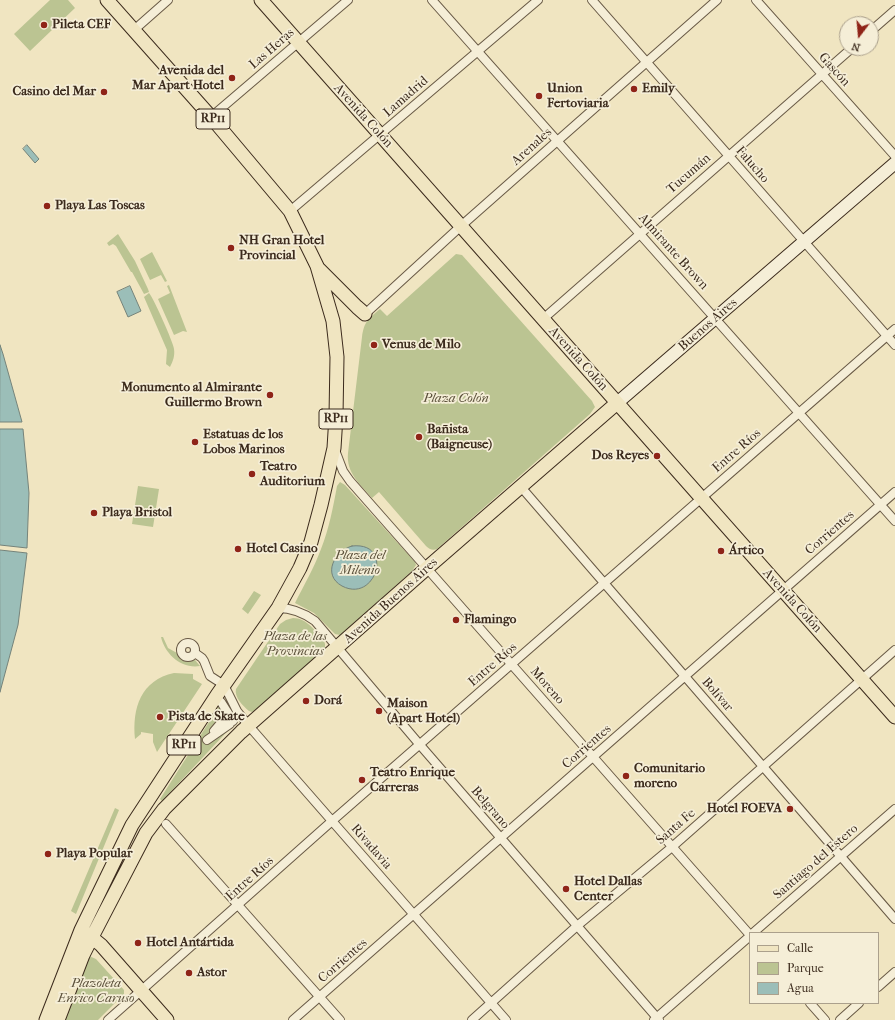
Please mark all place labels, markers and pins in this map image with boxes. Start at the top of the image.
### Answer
place label: Pileta CEF [52,17,111,33]
marker: Pileta CEF [39,20,49,30]
place label: Avenida del Mar Apart Hotel [132,63,224,94]
marker: Avenida del Mar Apart Hotel [227,73,237,83]
place label: Union Fertoviaria [547,81,609,112]
place label: Emily [642,81,675,97]
place label: Casino del Mar [12,84,96,100]
marker: Emily [629,84,639,94]
marker: Casino del Mar [99,87,109,97]
marker: Union Fertoviaria [534,91,544,101]
place label: Playa Las Toscas [55,198,145,214]
marker: Playa Las Toscas [42,201,52,211]
place label: NH Gran Hotel Provincial [239,233,324,264]
marker: NH Gran Hotel Provincial [226,243,236,253]
place label: Venus de Milo [382,337,461,353]
marker: Venus de Milo [369,340,379,350]
place label: Monumento al Almirante Guillermo Brown [121,380,262,411]
marker: Monumento al Almirante Guillermo Brown [265,390,275,400]
place label: Bañista (Baigneuse) [427,422,492,453]
place label: Estatuas de los Lobos Marinos [203,427,285,458]
marker: Bañista (Baigneuse) [414,432,424,442]
marker: Estatuas de los Lobos Marinos [190,437,200,447]
place label: Dos Reyes [592,448,649,464]
marker: Dos Reyes [652,451,662,461]
place label: Teatro Auditorium [260,459,325,490]
marker: Teatro Auditorium [247,469,257,479]
place label: Playa Bristol [102,505,172,521]
marker: Playa Bristol [89,508,99,518]
place label: Hotel Casino [246,541,318,557]
place label: Ártico [729,543,764,559]
marker: Hotel Casino [233,544,243,554]
marker: Ártico [716,546,726,556]
place label: Flamingo [464,612,516,628]
marker: Flamingo [451,615,461,625]
place label: Dorá [314,693,342,709]
marker: Dorá [301,696,311,706]
place label: Maison (Apart Hotel) [387,696,460,727]
marker: Maison (Apart Hotel) [374,706,384,716]
place label: Pista de Skate [168,709,245,725]
marker: Pista de Skate [155,712,165,722]
place label: Comunitario moreno [634,761,705,792]
place label: Teatro Enrique Carreras [370,765,455,796]
marker: Comunitario moreno [621,771,631,781]
marker: Teatro Enrique Carreras [357,775,367,785]
place label: Hotel FOEVA [707,801,782,817]
marker: Hotel FOEVA [785,804,795,814]
place label: Playa Popular [56,846,132,862]
marker: Playa Popular [43,849,53,859]
place label: Hotel Dallas Center [574,874,642,905]
marker: Hotel Dallas Center [561,884,571,894]
place label: Hotel Antártida [146,935,234,951]
marker: Hotel Antártida [133,938,143,948]
place label: Astor [197,965,227,981]
marker: Astor [184,968,194,978]

